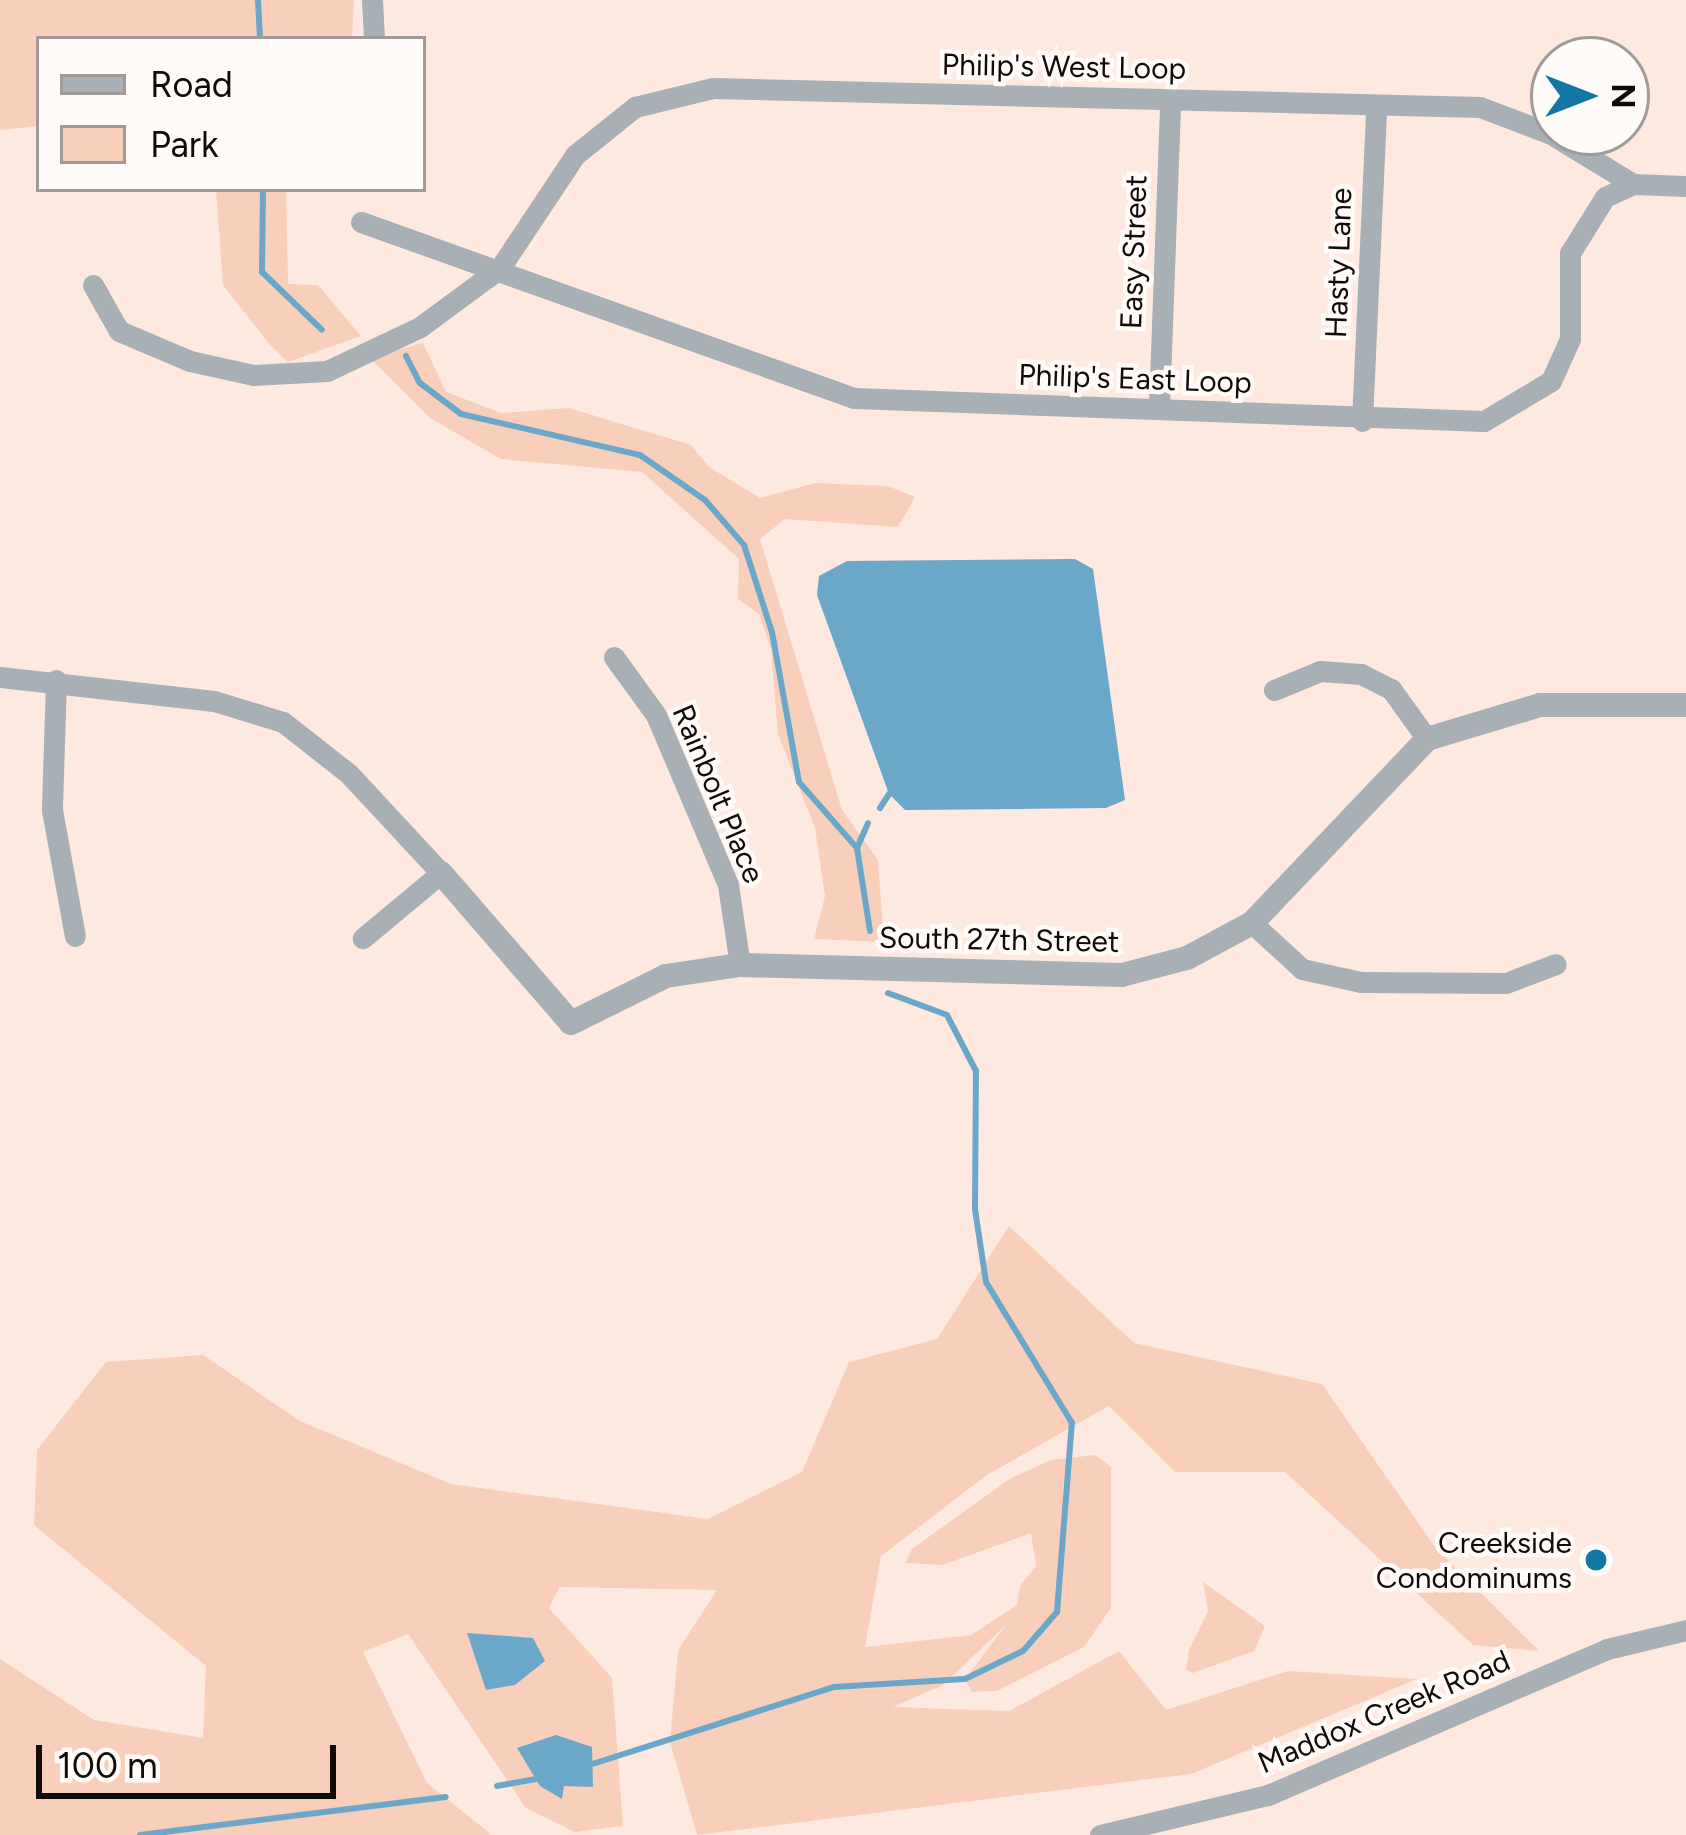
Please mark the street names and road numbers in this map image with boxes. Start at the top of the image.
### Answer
street label: Philip's West Loop [941,47,1187,87]
street label: Easy Street [1113,174,1155,330]
street label: Hasty Lane [1318,187,1360,339]
street label: Philip's East Loop [1018,357,1252,401]
street label: Rainbolt Place [664,700,772,888]
street label: South 27th Street [878,920,1120,960]
street label: Maddox Creek Road [1253,1643,1515,1781]

